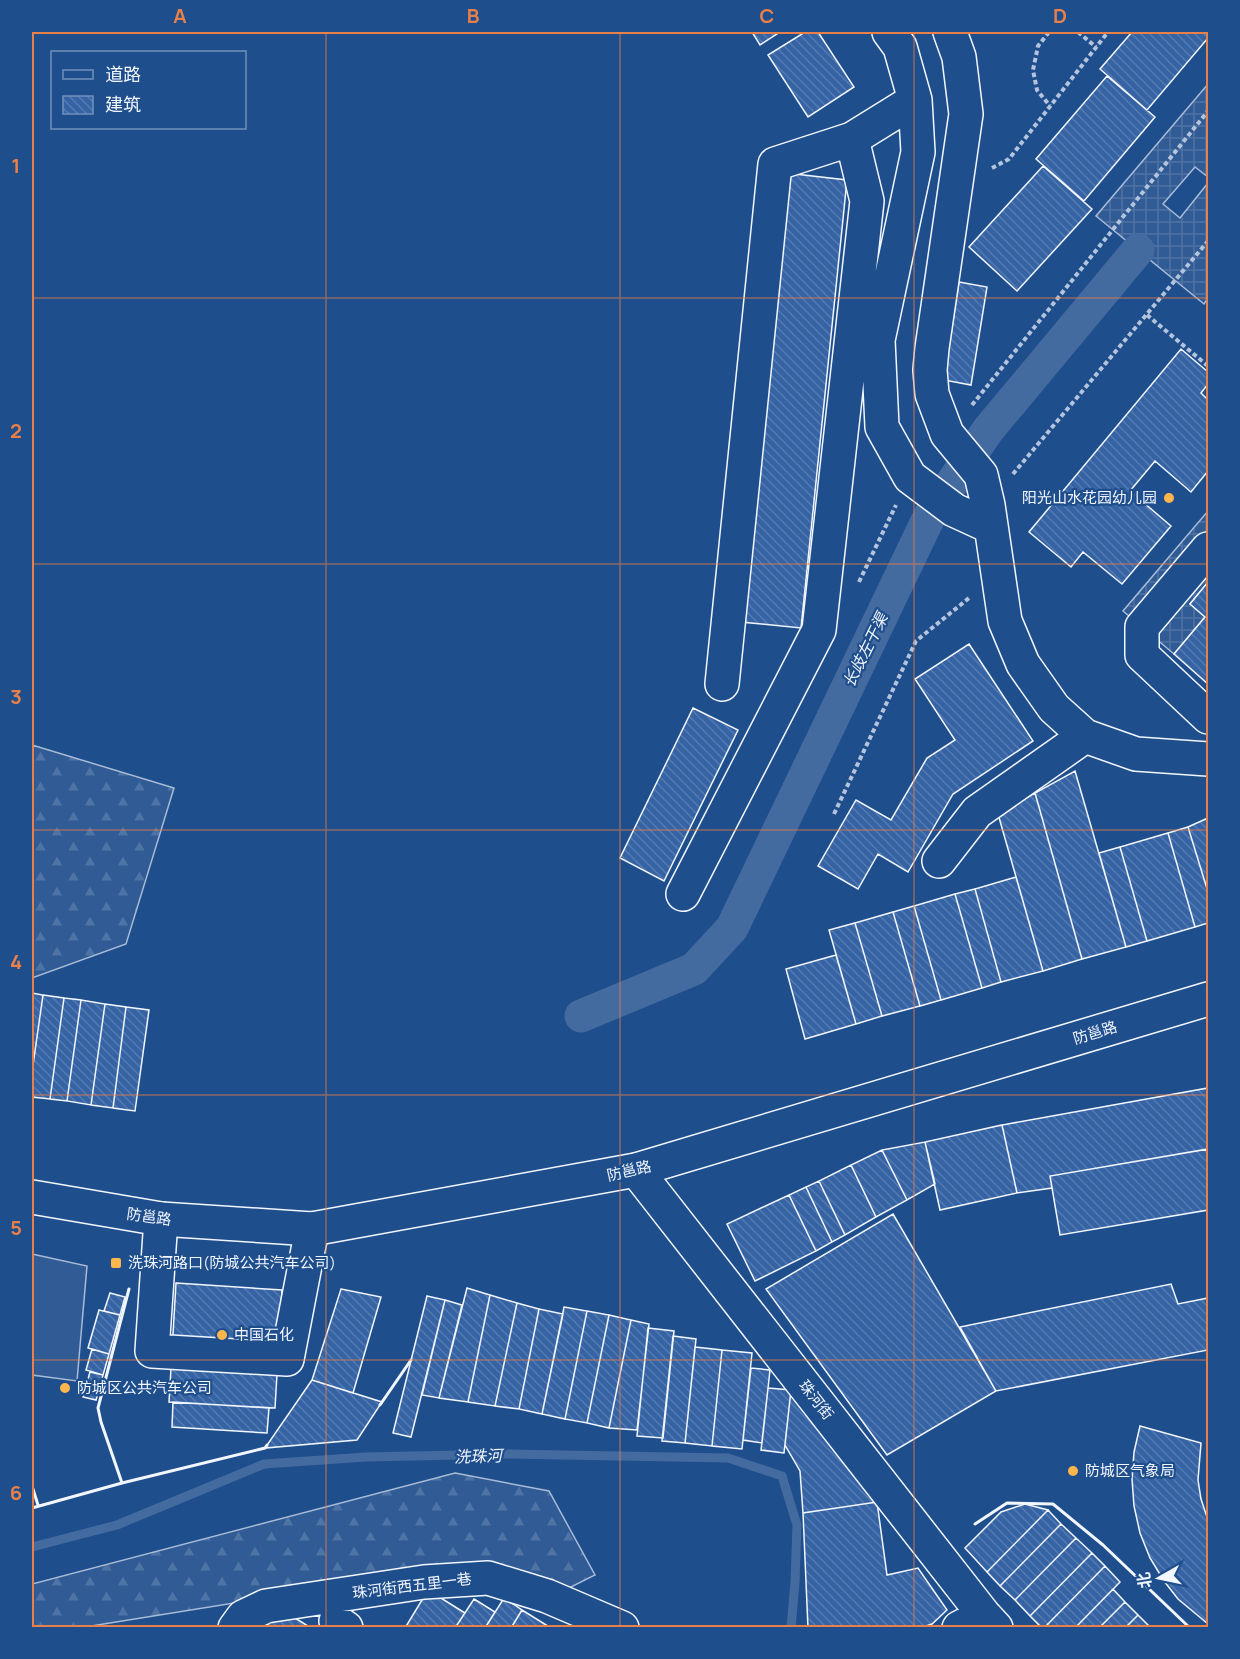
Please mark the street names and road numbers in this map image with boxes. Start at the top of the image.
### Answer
street label: 防邕路 [1070,1016,1119,1049]
street label: 防邕路 [605,1155,653,1186]
street label: 防邕路 [125,1203,173,1230]
street label: 珠河街 [794,1375,839,1424]
street label: 珠河街西五里一巷 [351,1568,473,1603]

